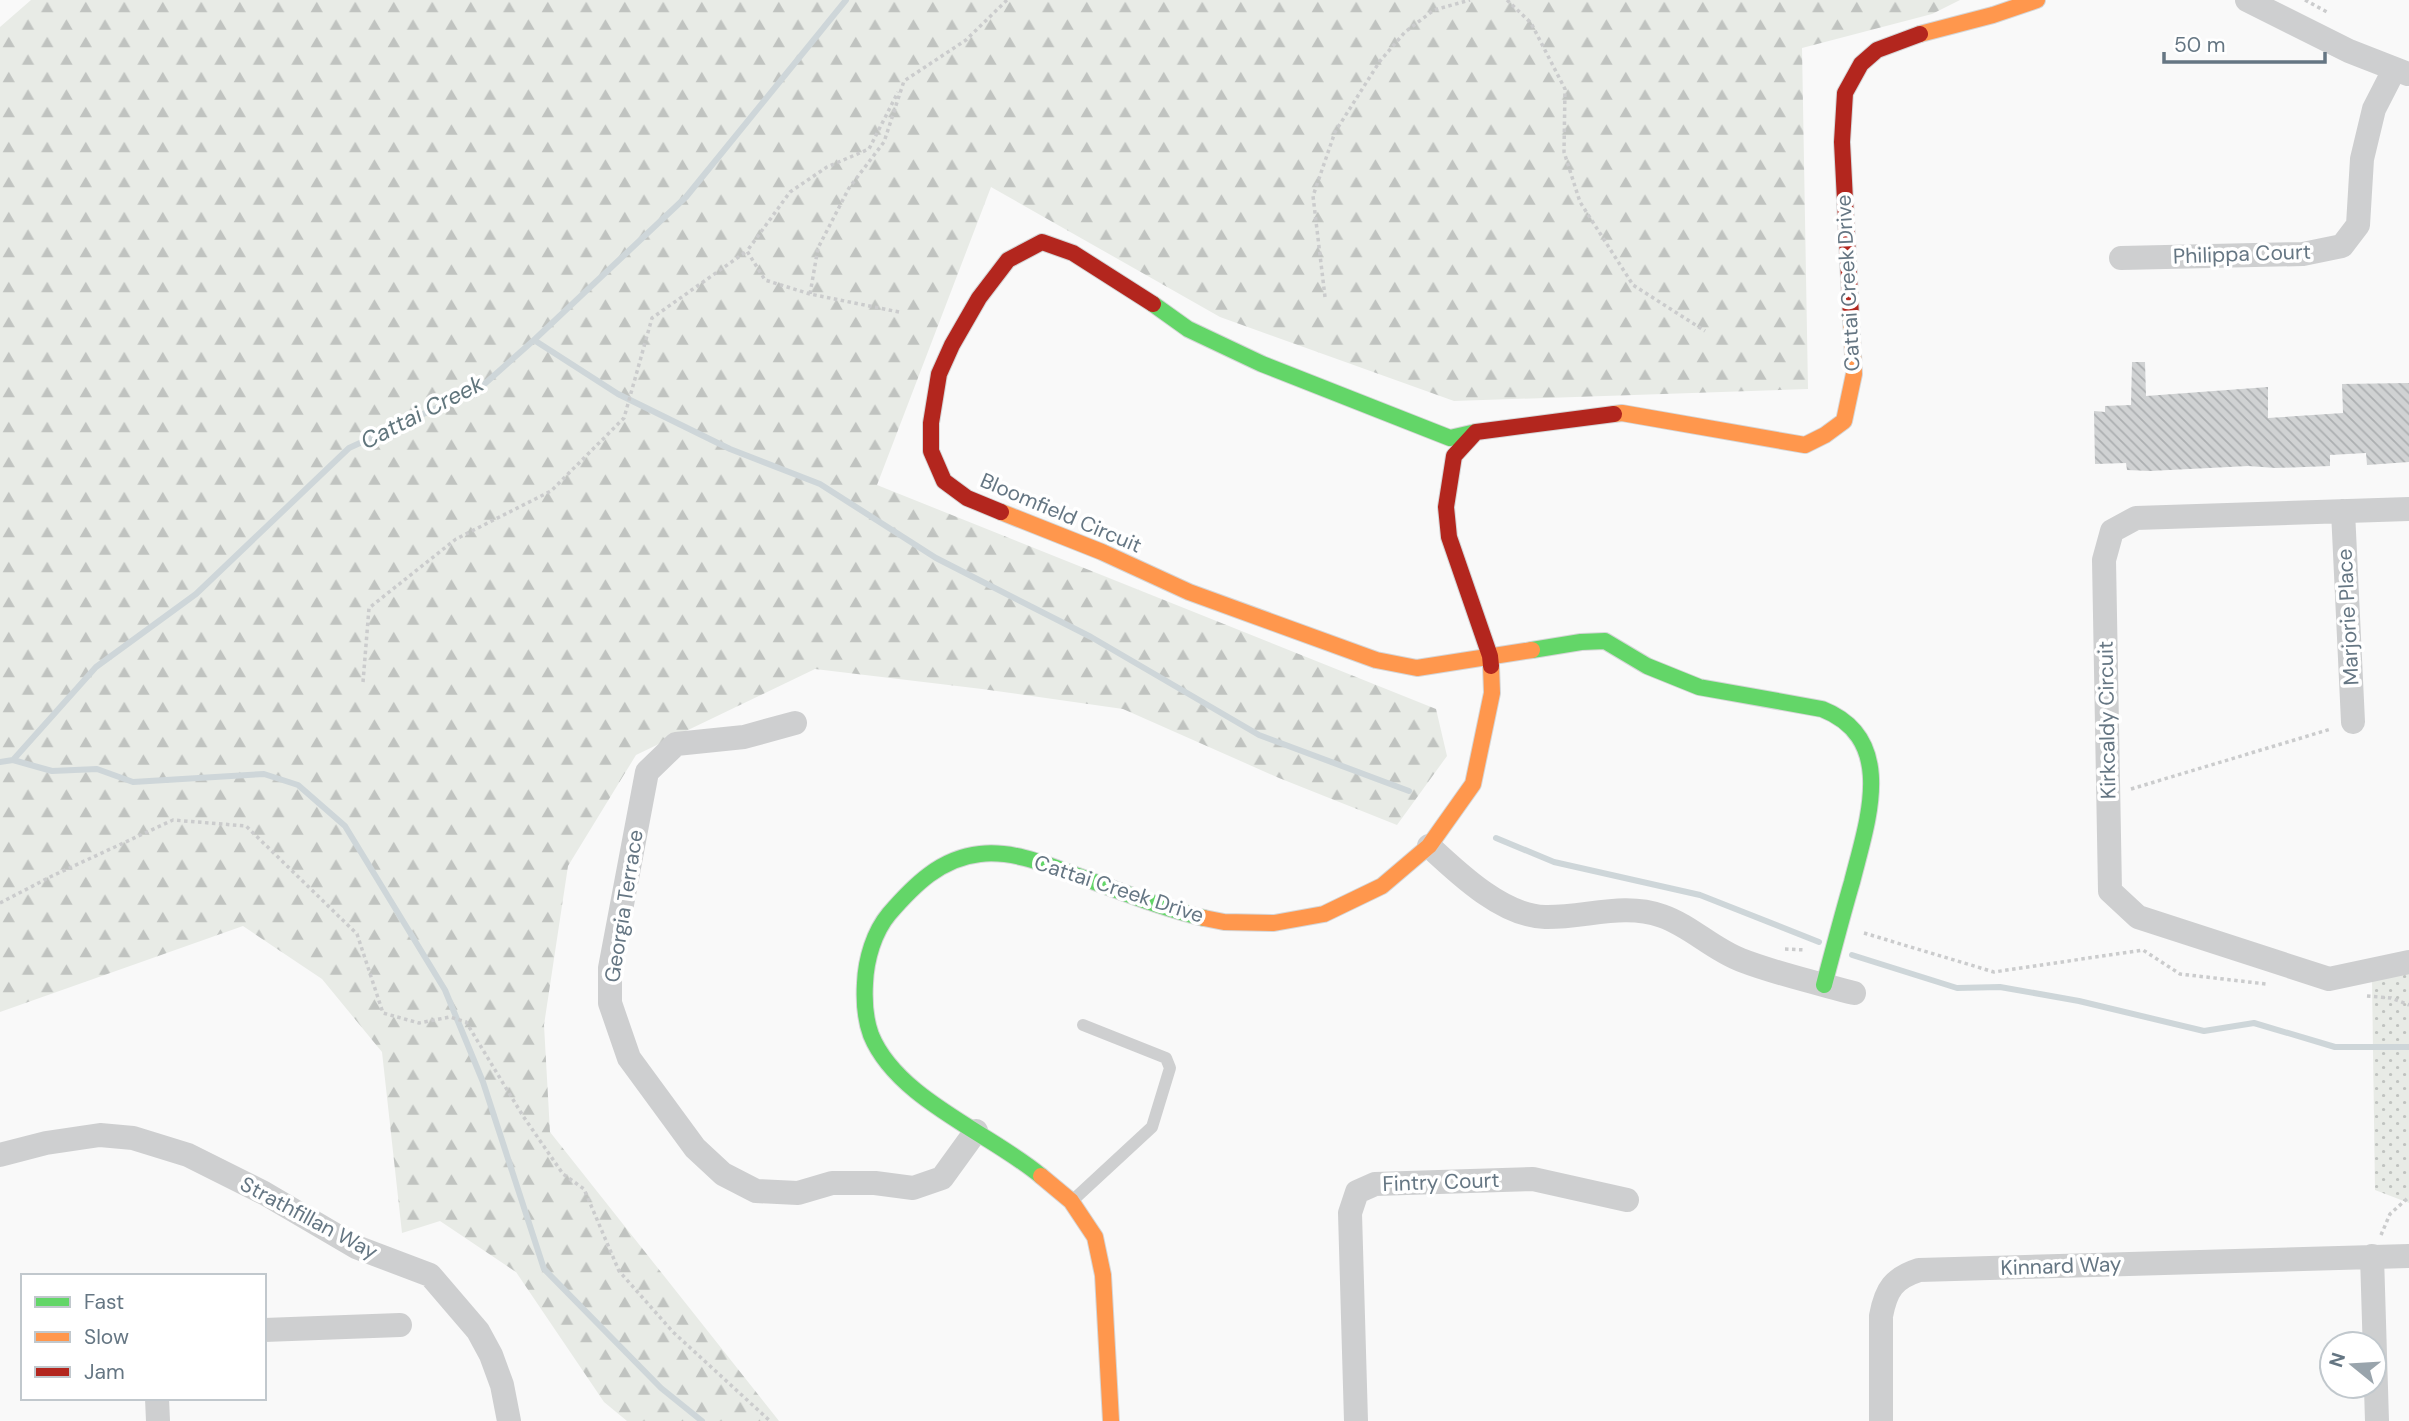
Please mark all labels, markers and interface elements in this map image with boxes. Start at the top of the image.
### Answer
scale bar [2164,21,2325,65]
text: 50 m [2174,31,2225,59]
street label: Cattai Creek Drive [1829,194,1867,372]
street label: Philippa Court [2173,238,2311,270]
water label: Cattai Creek [355,368,489,456]
street label: Bloomfield Circuit [976,466,1146,560]
street label: Marjorie Place [2330,548,2366,686]
street label: Kirkcaldy Circuit [2092,641,2122,799]
street label: Georgia Terrace [598,828,650,984]
street label: Cattai Creek Drive [1031,848,1208,930]
street label: Fintry Court [1382,1166,1500,1198]
street label: Strathfillan Way [235,1170,383,1266]
street label: Kinnard Way [2000,1250,2122,1282]
legend [21,1274,266,1400]
text: Fast [84,1288,124,1316]
text: Slow [84,1323,129,1351]
north arrow [2318,1330,2388,1400]
text: N [2323,1349,2351,1370]
text: Jam [84,1358,125,1386]

